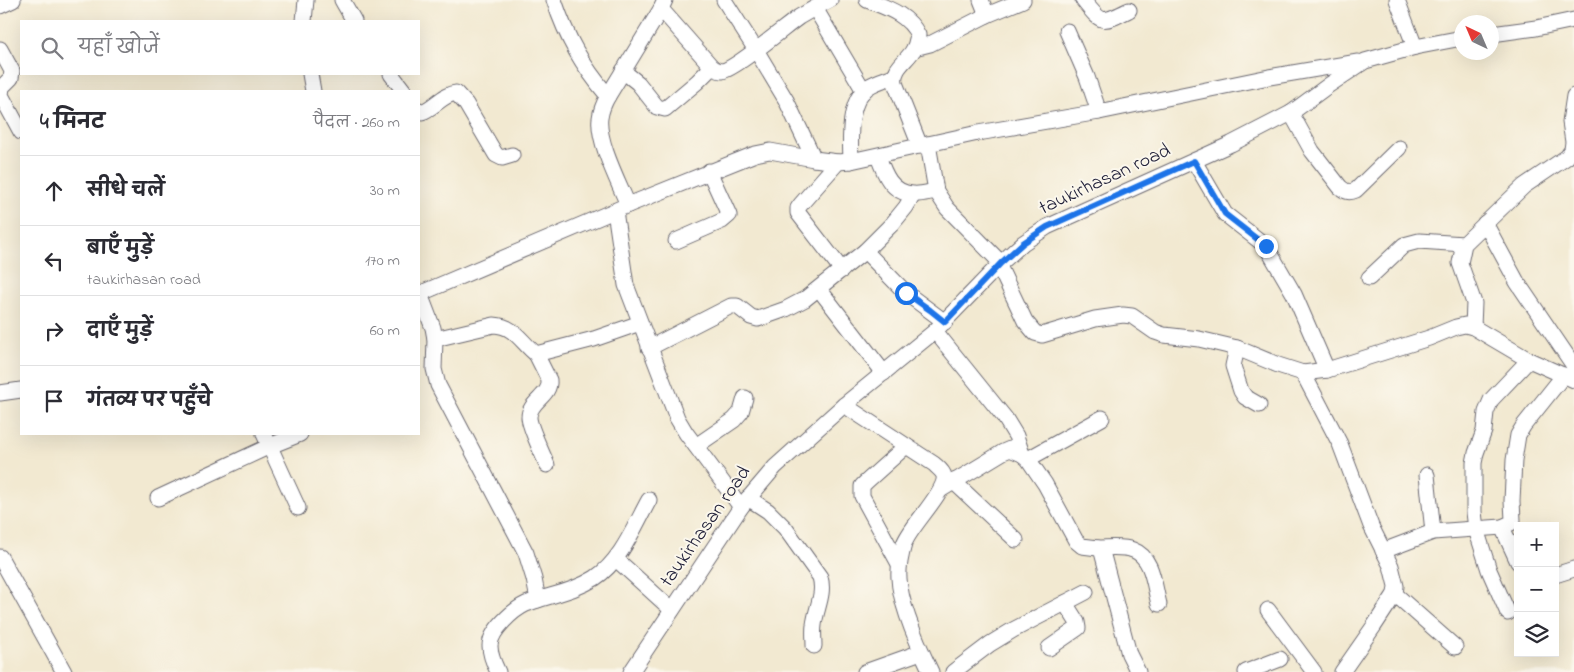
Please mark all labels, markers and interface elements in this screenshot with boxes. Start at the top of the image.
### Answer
north arrow [1454,15,1499,60]
search box [20,20,420,75]
icon: search [38,34,66,62]
text: यहाँ खोजें [78,35,160,62]
text: 4 मिनट [40,108,105,138]
text: पैदल · 260 m [313,111,400,135]
street label: taukirhasan road [1034,137,1176,223]
icon: ahead [40,177,68,205]
text: सीधे चलें [87,178,165,205]
text: 30 m [370,179,400,203]
route end [1255,235,1278,258]
text: बाएँ मुड़ें [87,236,154,263]
icon: left [40,247,68,275]
text: 170 m [365,249,400,273]
text: taukirhasan road [87,268,201,292]
route start [895,282,918,305]
icon: right [40,317,68,345]
text: दाएँ मुड़ें [87,318,153,345]
text: 60 m [370,319,400,343]
icon: arrive [40,387,68,415]
text: गंतव्य पर पहुँचे [87,388,212,415]
street label: taukirhasan road [653,460,759,594]
map controls [1514,522,1559,657]
button: + [1514,522,1559,567]
button: − [1514,567,1559,612]
button: layers [1514,612,1559,657]

